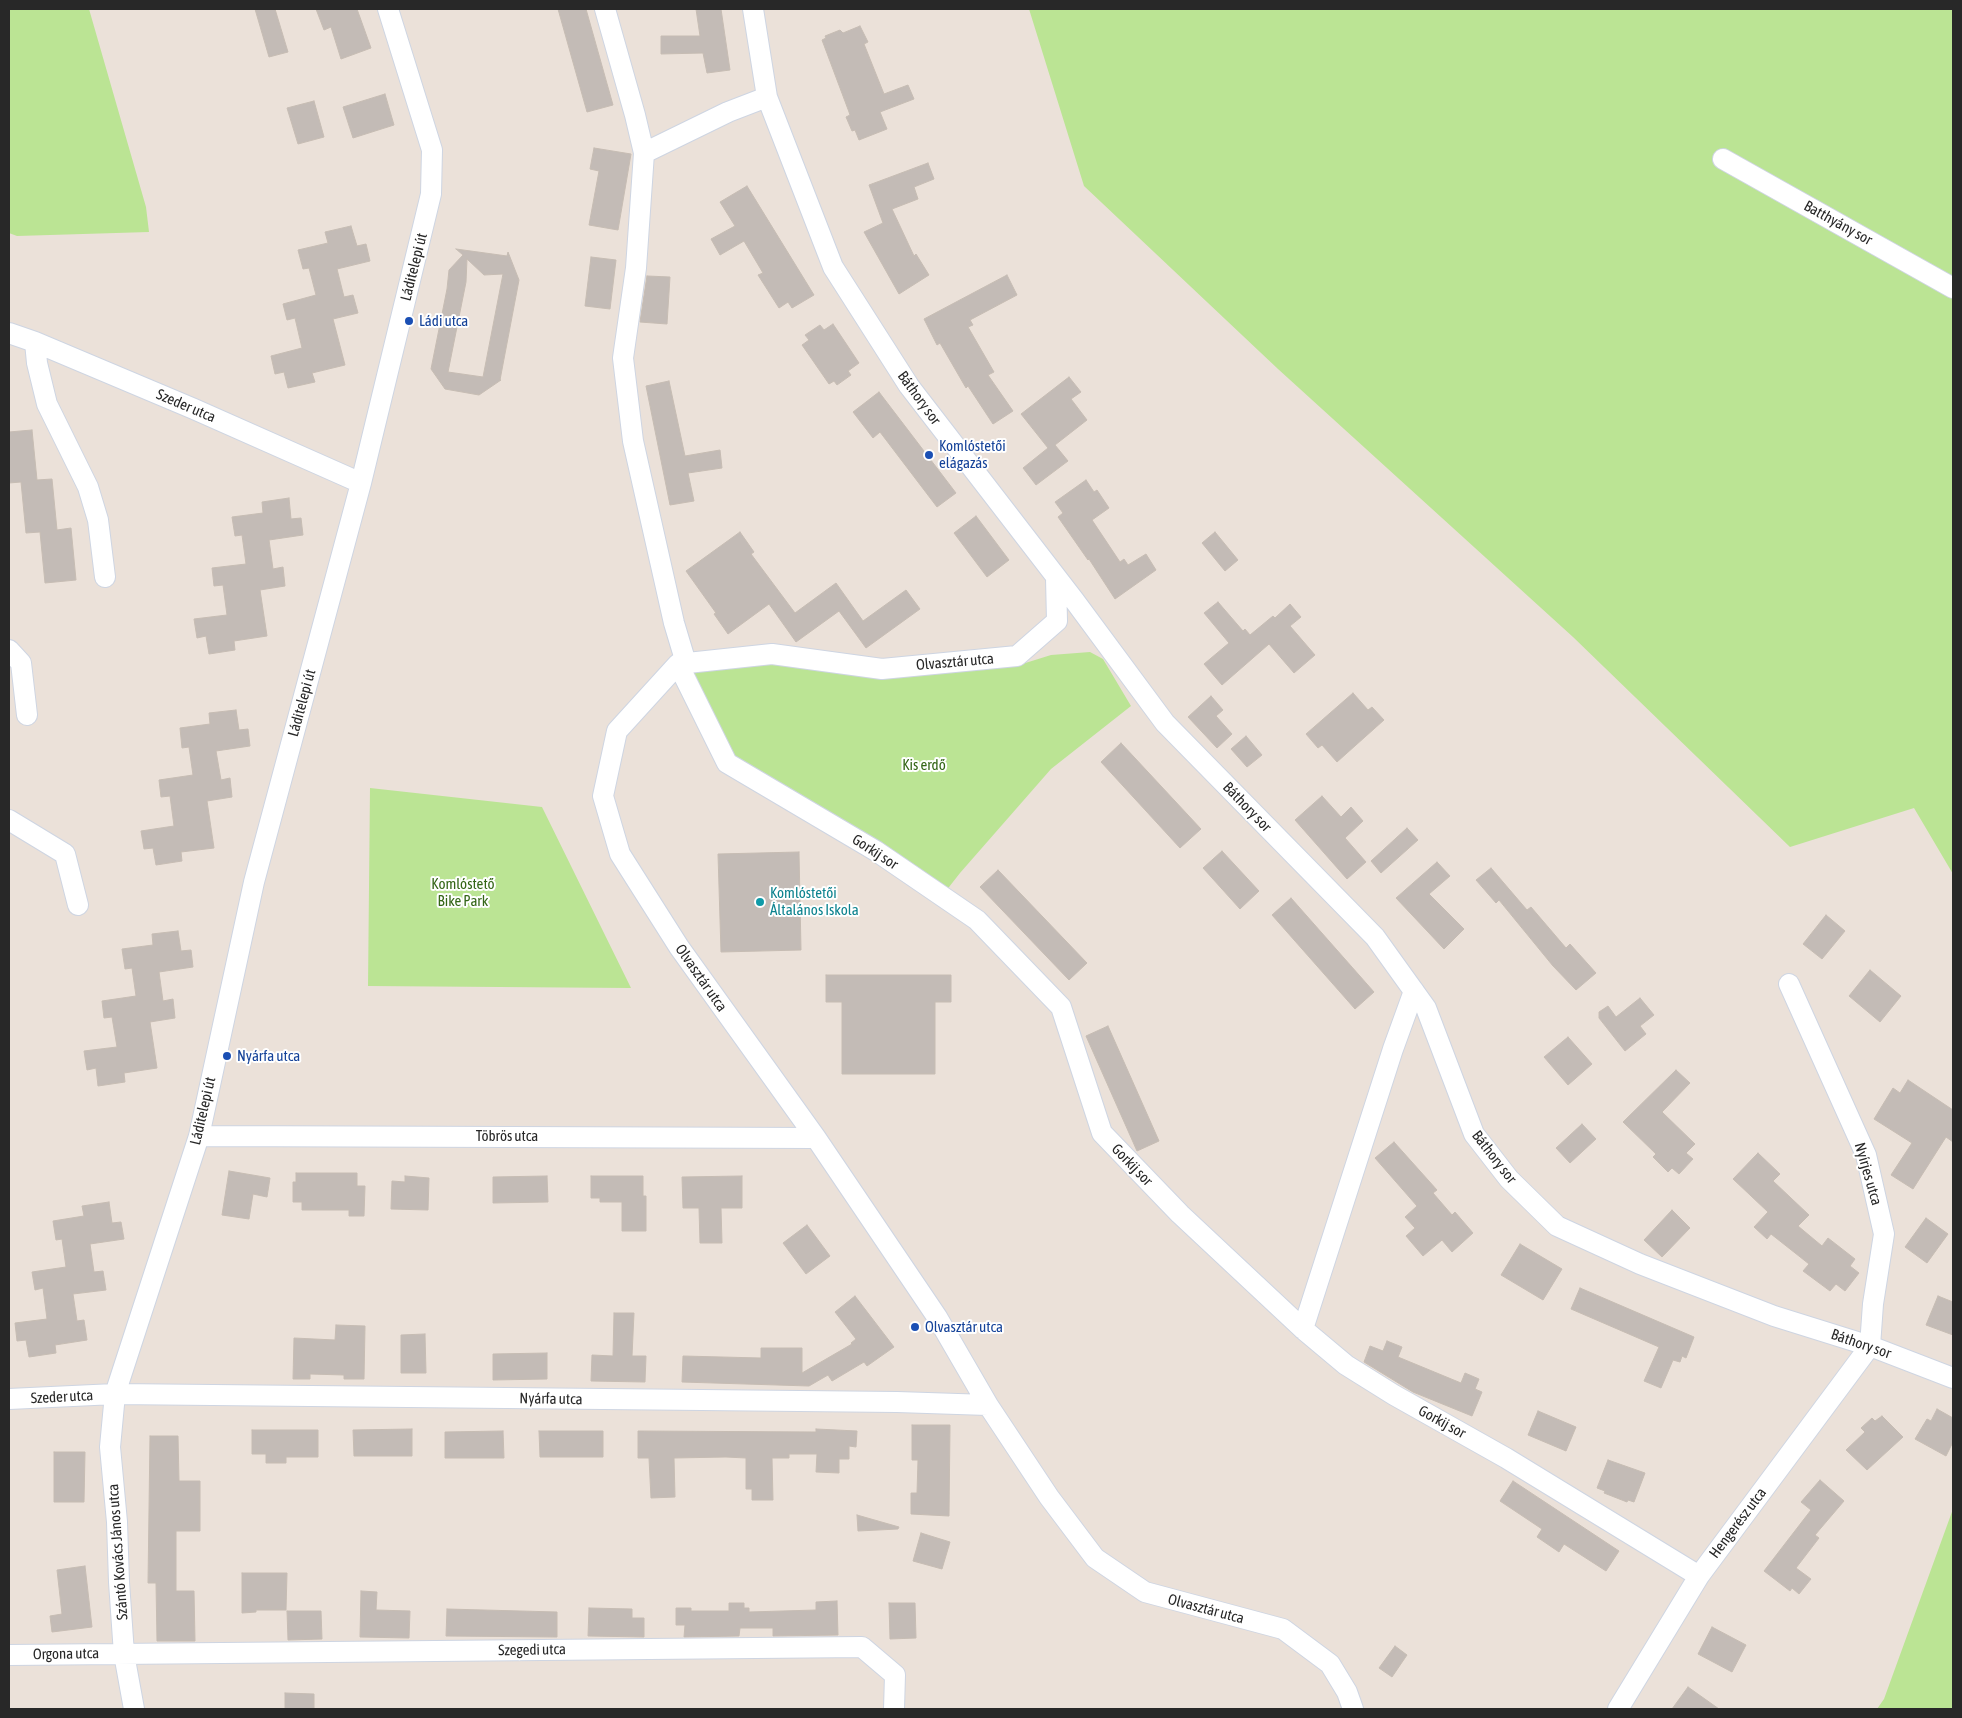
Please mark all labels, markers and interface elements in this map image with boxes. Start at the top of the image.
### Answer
street label: Batthyány sor [1801,197,1875,249]
street label: Láditelepi út [397,231,431,303]
place label: Ládi utca [419,312,468,330]
marker: Ládi utca [403,315,415,327]
street label: Báthory sor [893,368,945,428]
street label: Szeder utca [154,385,218,427]
place label: Komlóstetői elágazás [939,437,1006,472]
marker: Komlóstetői elágazás [923,449,935,461]
street label: Olvasztár utca [915,650,995,674]
street label: Láditelepi út [284,667,320,739]
park label: Kis erdő [902,756,946,774]
street label: Báthory sor [1219,778,1275,836]
street label: Gorkij sor [849,830,901,874]
park label: Komlóstető Bike Park [431,875,495,910]
place label: Komlóstetői Általános Iskola [770,884,859,919]
marker: Komlóstetői Általános Iskola [754,896,766,908]
street label: Olvasztár utca [671,941,731,1015]
place label: Nyárfa utca [237,1047,300,1065]
marker: Nyárfa utca [221,1050,233,1062]
street label: Láditelepi út [186,1075,220,1147]
street label: Töbrös utca [476,1127,538,1145]
street label: Báthory sor [1468,1127,1520,1187]
street label: Gorkij sor [1108,1140,1156,1190]
street label: Nyírjes utca [1850,1141,1886,1207]
place label: Olvasztár utca [925,1318,1003,1336]
marker: Olvasztár utca [909,1321,921,1333]
street label: Báthory sor [1829,1325,1893,1363]
street label: Szeder utca [30,1386,94,1408]
street label: Nyárfa utca [519,1389,583,1409]
street label: Gorkij sor [1415,1402,1469,1442]
street label: Szántó Kovács János utca [104,1483,132,1621]
street label: Hengerész utca [1706,1484,1770,1562]
street label: Olvasztár utca [1166,1590,1246,1628]
street label: Szegedi utca [498,1640,566,1660]
street label: Orgona utca [33,1644,99,1664]

